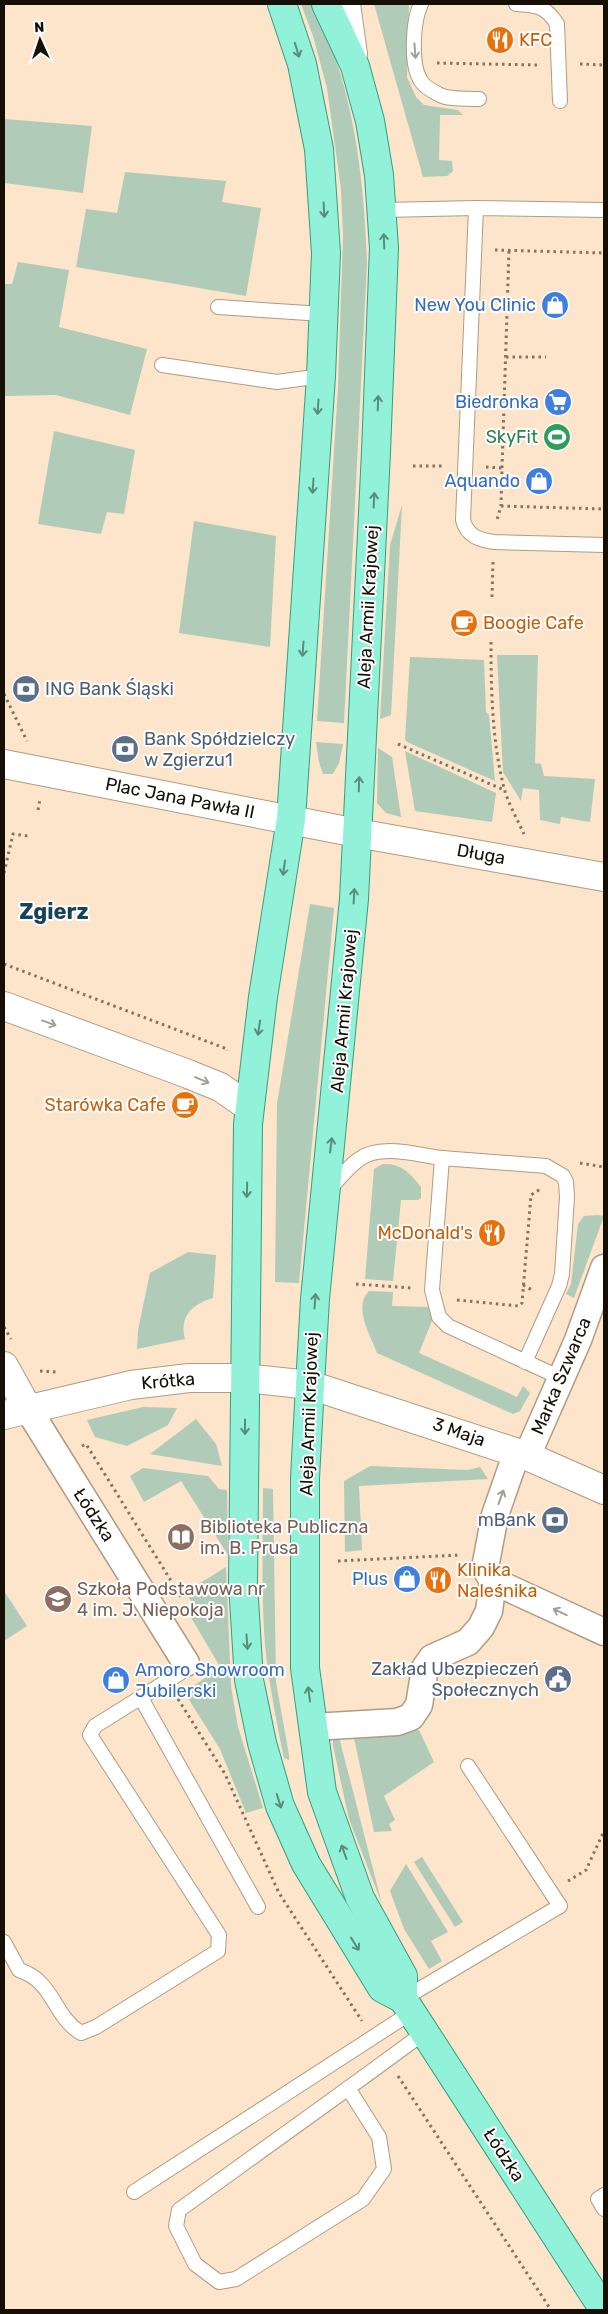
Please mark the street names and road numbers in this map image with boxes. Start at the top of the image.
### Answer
street label: Aleja Armii Krajowej [353,524,383,690]
street label: Plac Jana Pawła II [103,773,257,823]
street label: Długa [455,839,507,869]
street label: Aleja Armii Krajowej [326,928,362,1094]
street label: Marka Szwarca [526,1314,596,1438]
street label: Aleja Armii Krajowej [295,1332,323,1496]
street label: Krótka [140,1368,196,1394]
street label: 3 Maja [430,1413,488,1451]
street label: Łódzka [69,1484,119,1546]
street label: Łódzka [479,2124,529,2186]

